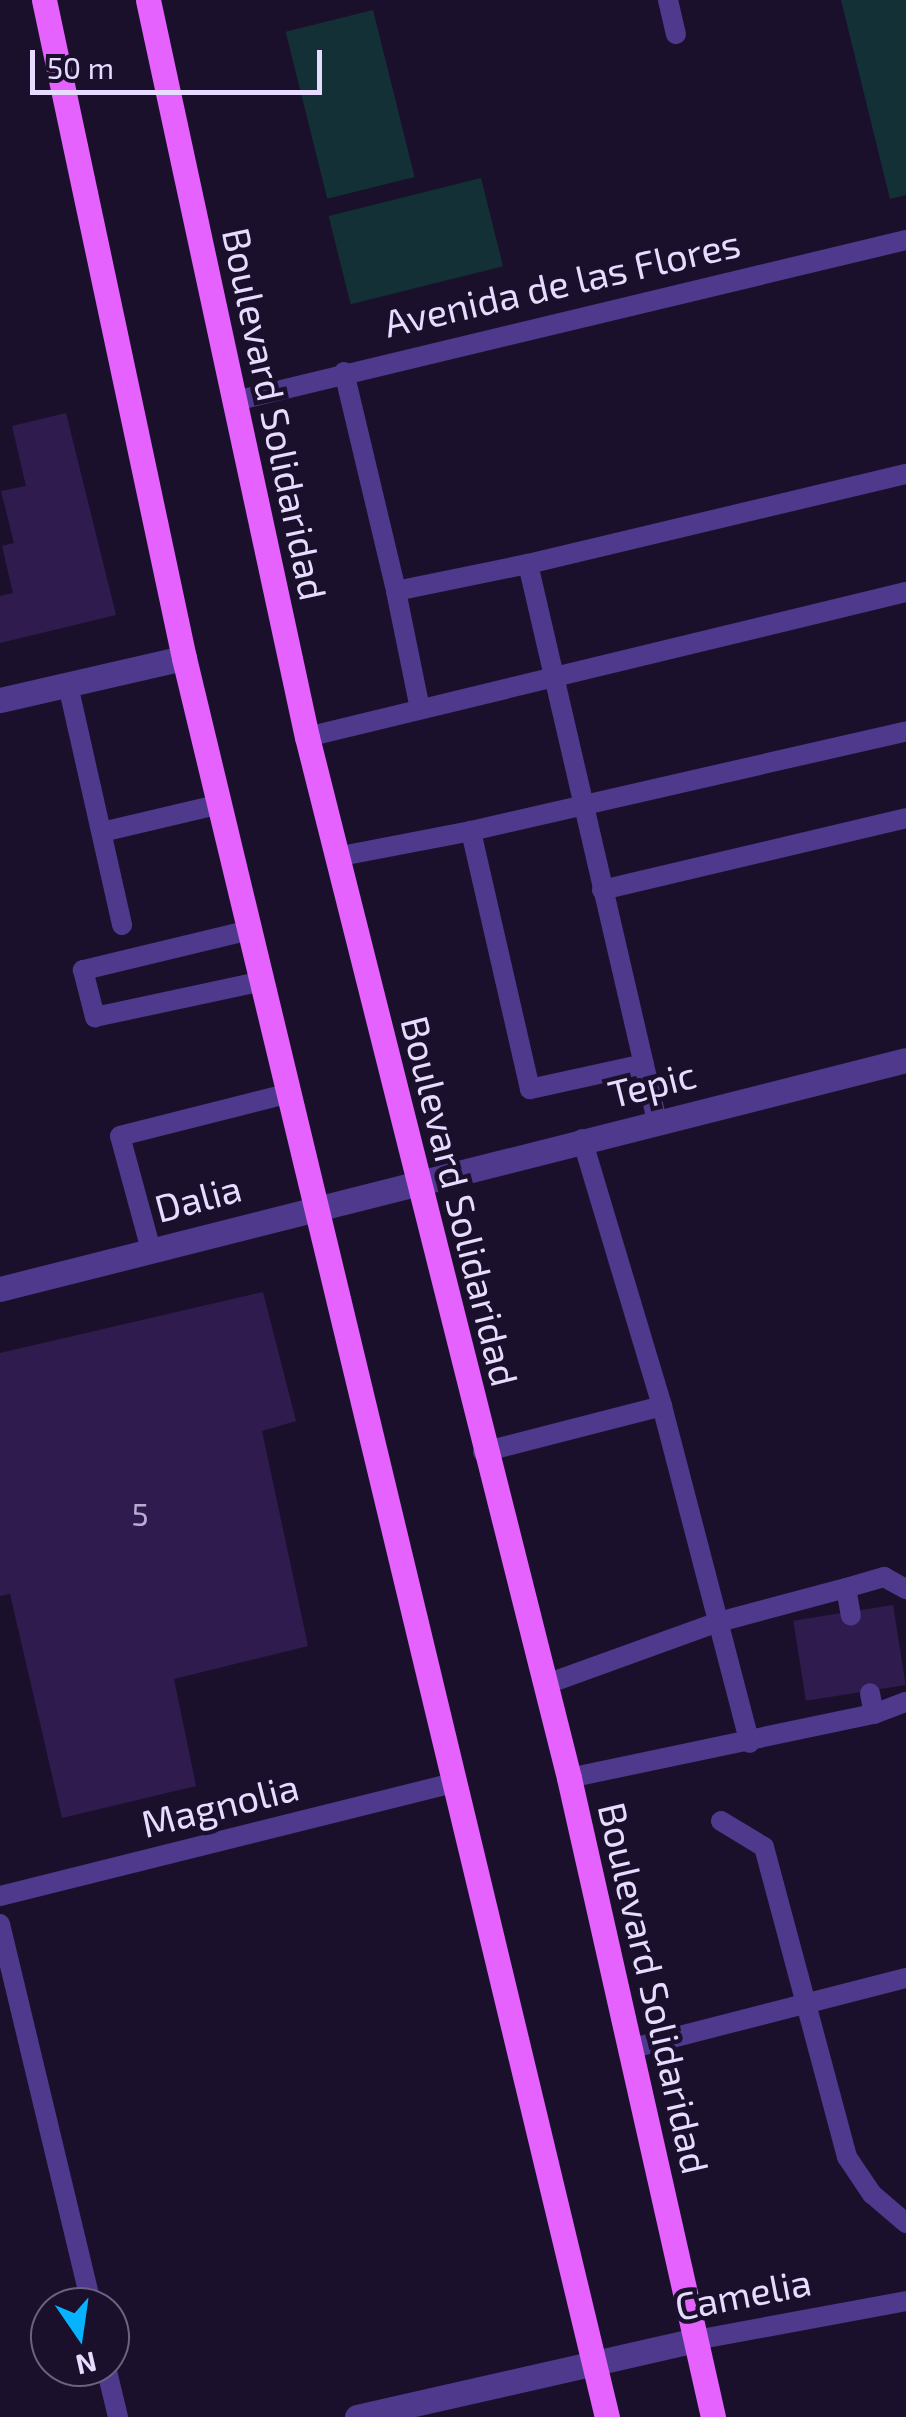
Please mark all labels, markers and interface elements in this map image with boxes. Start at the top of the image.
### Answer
scale bar [35,30,328,92]
text: 50 m [47,49,114,85]
street label: Avenida de las Flores [379,220,745,346]
street label: Boulevard Solidaridad [213,224,337,604]
street label: Boulevard Solidaridad [392,1011,528,1391]
street label: Tepic [604,1051,700,1117]
street label: Dalia [150,1165,246,1231]
house number: 5 [131,1494,149,1532]
street label: Magnolia [137,1763,303,1847]
street label: Boulevard Solidaridad [589,1798,719,2178]
street label: Camelia [671,2258,815,2330]
north arrow [30,2287,130,2387]
text: N [73,2345,100,2383]

